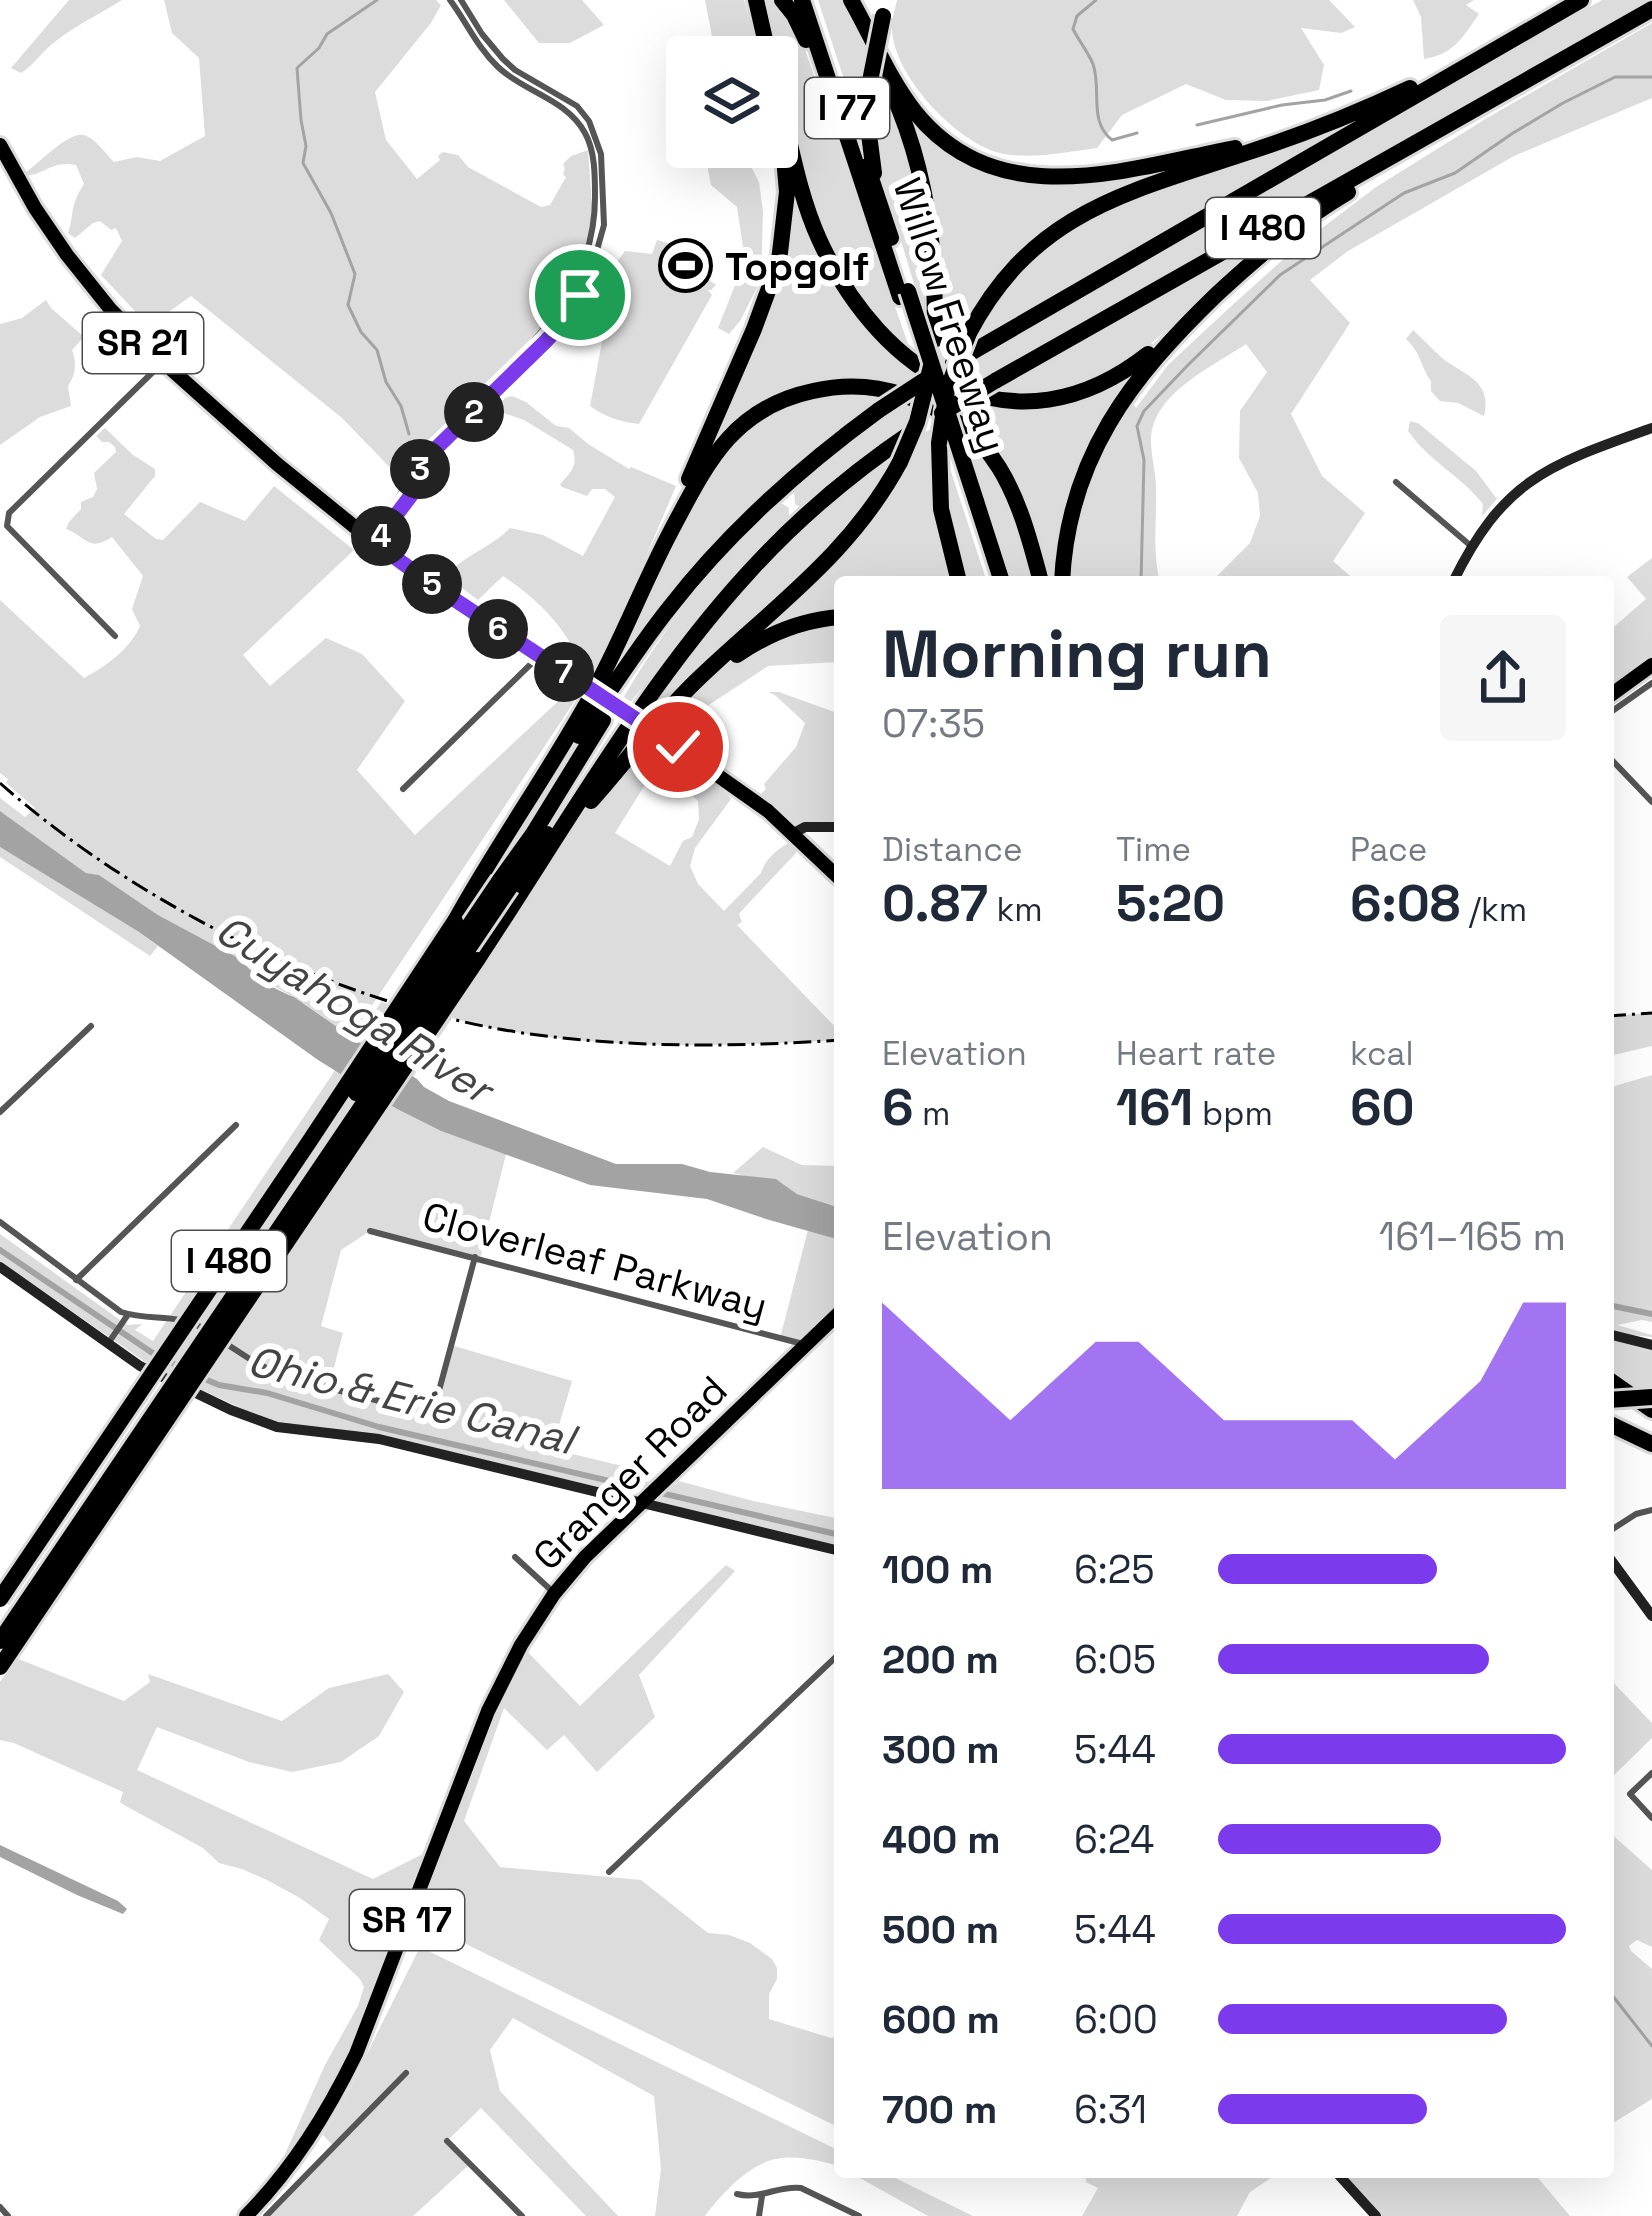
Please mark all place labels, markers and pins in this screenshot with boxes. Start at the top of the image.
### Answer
sports icon: Topgolf [658,238,714,294]
place label: Topgolf [725,242,869,291]
pin [529,244,631,346]
pin: 2 [444,382,504,442]
pin: 3 [390,439,450,499]
pin: 4 [351,506,411,566]
pin: 5 [402,554,462,614]
pin: 6 [468,599,528,659]
pin: 7 [534,642,594,702]
pin [627,696,729,798]

